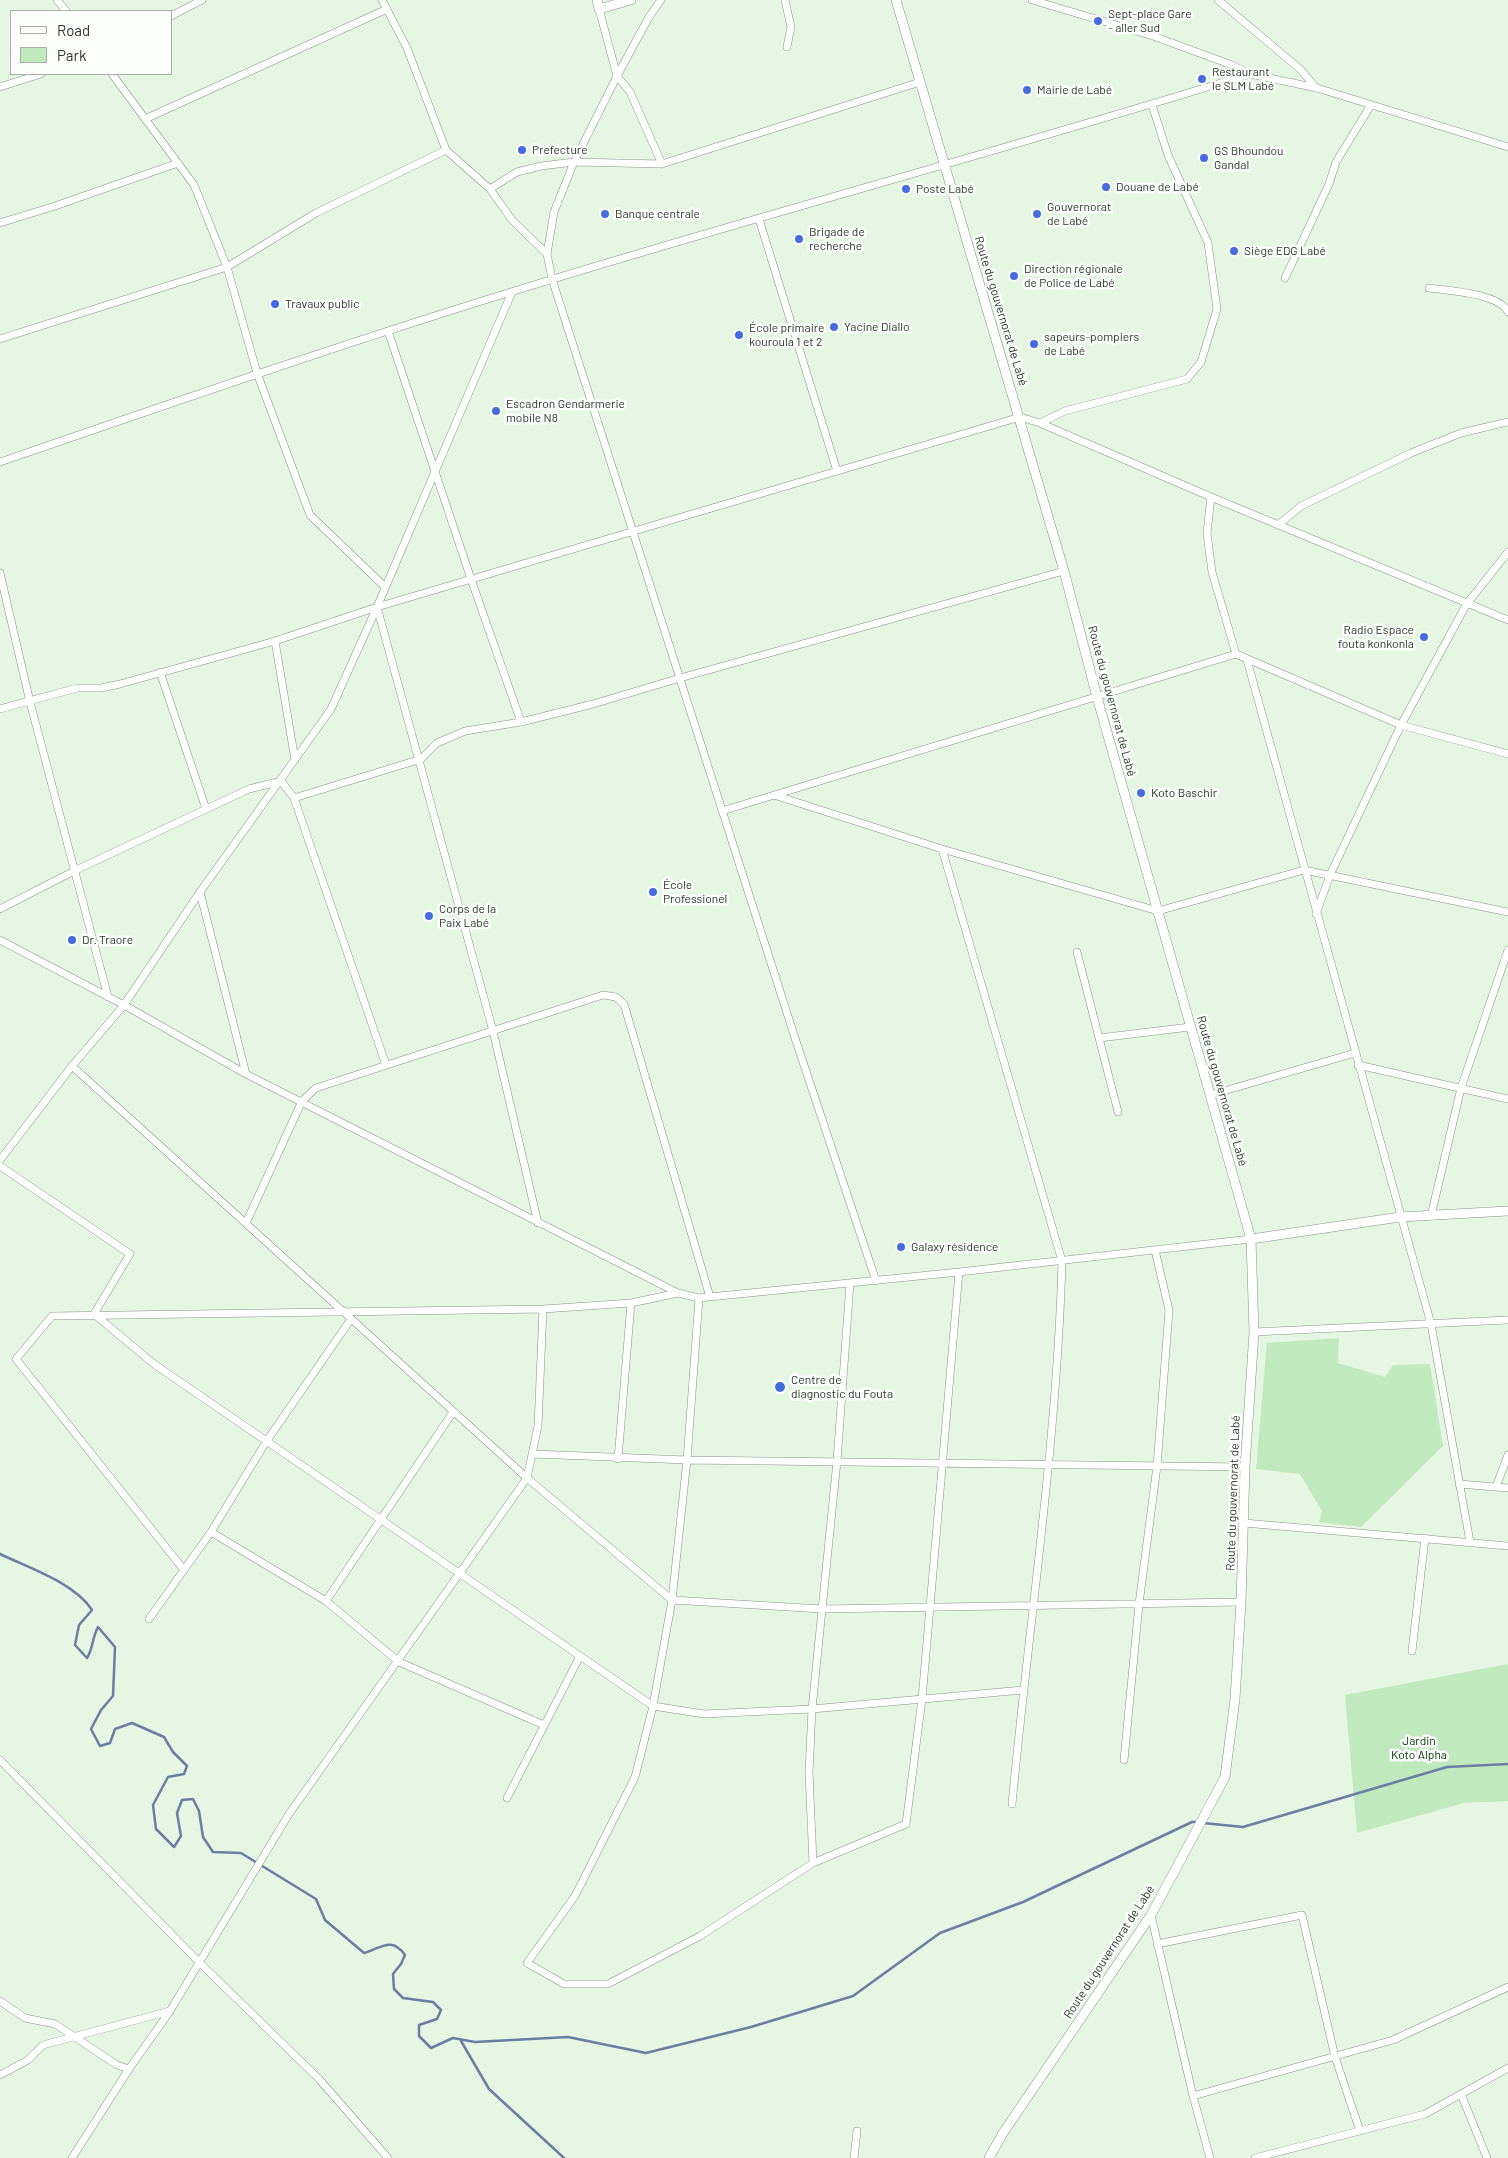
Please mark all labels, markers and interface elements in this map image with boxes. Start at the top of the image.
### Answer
place label: Sept-place Gare - aller Sud [1108,7,1192,35]
legend [10,10,172,75]
marker: Sept-place Gare - aller Sud [1092,15,1104,27]
text: Road [57,21,90,39]
text: Park [57,46,86,64]
place label: Restaurant le SLM Labé [1212,65,1274,93]
marker: Restaurant le SLM Labé [1196,73,1208,85]
place label: Mairie de Labé [1037,83,1112,97]
marker: Mairie de Labé [1021,84,1033,96]
place label: Prefecture [532,143,588,157]
marker: Prefecture [516,144,528,156]
place label: GS Bhoundou Gandal [1214,144,1284,172]
marker: GS Bhoundou Gandal [1198,152,1210,164]
place label: Douane de Labé [1116,180,1199,194]
marker: Douane de Labé [1100,181,1112,193]
place label: Poste Labé [916,182,974,196]
marker: Poste Labé [900,183,912,195]
place label: Gouvernorat de Labé [1047,200,1111,228]
place label: Banque centrale [615,207,700,221]
marker: Banque centrale [599,208,611,220]
marker: Gouvernorat de Labé [1031,208,1043,220]
place label: Brigade de recherche [809,225,865,253]
marker: Brigade de recherche [793,233,805,245]
street label: Route du gouvernorat de Labé [971,235,1031,387]
place label: Siège EDG Labé [1244,244,1326,258]
marker: Siège EDG Labé [1228,245,1240,257]
place label: Direction régionale de Police de Labé [1024,262,1123,290]
marker: Direction régionale de Police de Labé [1008,270,1020,282]
place label: Travaux public [285,297,360,311]
marker: Travaux public [269,298,281,310]
place label: Yacine Diallo [844,320,910,334]
place label: École primaire kouroula 1 et 2 [749,321,824,349]
marker: Yacine Diallo [828,321,840,333]
marker: École primaire kouroula 1 et 2 [733,329,745,341]
place label: sapeurs-pompiers de Labé [1044,330,1139,358]
marker: sapeurs-pompiers de Labé [1028,338,1040,350]
place label: Escadron Gendarmerie mobile N8 [506,397,625,425]
marker: Escadron Gendarmerie mobile N8 [490,405,502,417]
place label: Radio Espace fouta konkonla [1338,623,1414,651]
street label: Route du gouvernorat de Labé [1085,624,1139,778]
marker: Radio Espace fouta konkonla [1418,631,1430,643]
place label: Koto Baschir [1151,786,1217,800]
marker: Koto Baschir [1135,787,1147,799]
place label: École Professionel [663,878,727,906]
marker: École Professionel [647,886,659,898]
place label: Corps de la Paix Labé [439,902,496,930]
marker: Corps de la Paix Labé [423,910,435,922]
place label: Dr. Traore [82,933,133,947]
marker: Dr. Traore [66,934,78,946]
street label: Route du gouvernorat de Labé [1194,1014,1250,1168]
place label: Galaxy résidence [911,1240,998,1254]
marker: Galaxy résidence [895,1241,907,1253]
place label: Centre de diagnostic du Fouta [791,1373,893,1401]
marker: Centre de diagnostic du Fouta [773,1380,787,1394]
street label: Route du gouvernorat de Labé [1223,1415,1243,1571]
park label: Jardin Koto Alpha [1391,1734,1447,1762]
street label: Route du gouvernorat de Labé [1061,1883,1157,2021]

